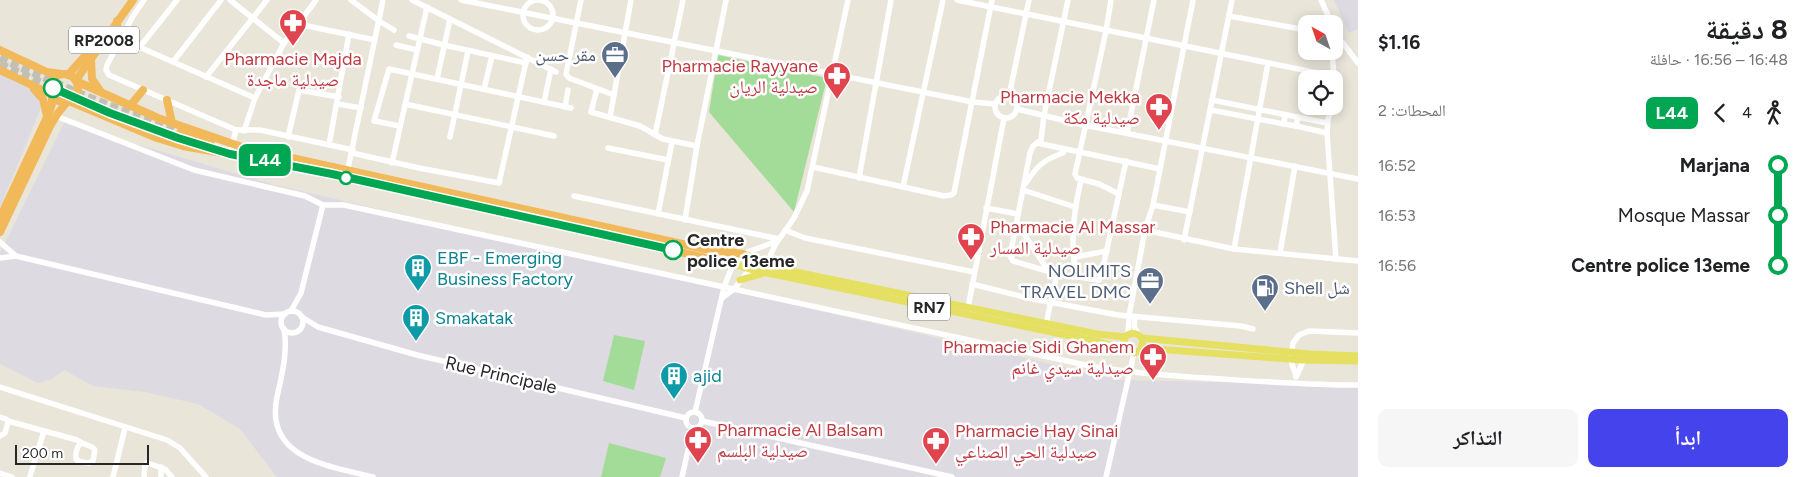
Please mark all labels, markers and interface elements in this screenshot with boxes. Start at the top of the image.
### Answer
pharmacy icon: Pharmacie Majda صيدلية ماجدة [278,8,308,47]
text: 8 دقيقة [1705,12,1788,46]
north arrow [1298,15,1342,60]
map controls [1298,15,1343,115]
road number: RP2008 [69,26,139,54]
text: $1.16 [1378,31,1420,54]
office icon: مقر حسن [600,40,630,79]
place label: مقر حسن [535,44,596,66]
place label: Pharmacie Majda صيدلية ماجدة [224,48,362,91]
text: 16:48 – 16:56 · حافلة [1650,50,1788,69]
place label: Pharmacie Rayyane صيدلية الريان [661,55,818,98]
pharmacy icon: Pharmacie Rayyane صيدلية الريان [822,61,852,100]
button: locate [1298,70,1343,115]
unlabelled marker [43,78,63,98]
place label: Pharmacie Mekka صيدلية مكة [1000,86,1140,129]
pharmacy icon: Pharmacie Mekka صيدلية مكة [1144,92,1174,131]
icon: back [1706,99,1734,127]
icon: walk [1760,99,1788,127]
text: المحطات: 2 [1378,101,1446,120]
text: L44 [1656,102,1688,124]
text: 4 [1742,103,1752,122]
line badge: L44 [236,144,294,176]
text: L44 [249,149,281,171]
text: Marjana [1680,154,1750,177]
text: 16:52 [1378,156,1416,175]
unlabelled marker [339,171,353,185]
text: Mosque Massar [1618,204,1750,227]
text: 16:53 [1378,206,1416,225]
place label: Pharmacie Al Massar صيدلية المسار [989,216,1155,259]
pharmacy icon: Pharmacie Al Massar صيدلية المسار [956,222,986,261]
place label: Centre police 13eme [687,229,795,272]
marker: Centre police 13eme [663,240,683,260]
place label: EBF - Emerging Business Factory [437,247,574,290]
building icon: EBF - Emerging Business Factory [403,253,433,292]
text: Centre police 13eme [1571,254,1750,277]
text: 16:56 [1378,256,1416,275]
place label: NOLIMITS TRAVEL DMC [1021,260,1131,303]
office icon: NOLIMITS TRAVEL DMC [1135,266,1165,305]
fuel station icon: Shell شل [1250,273,1280,312]
place label: Shell شل [1284,277,1350,299]
road number: RN7 [908,294,950,320]
building icon: Smakatak [401,303,431,342]
place label: Smakatak [435,307,513,329]
place label: Pharmacie Sidi Ghanem صيدلية سيدي غانم [943,336,1134,383]
pharmacy icon: Pharmacie Sidi Ghanem صيدلية سيدي غانم [1138,342,1168,381]
street label: Rue Principale [443,351,559,399]
building icon: ajid [659,361,689,400]
place label: ajid [693,365,722,387]
button: التذاكر [1378,409,1578,467]
button: ابدأ [1588,409,1788,467]
place label: Pharmacie Al Balsam صيدلية البلسم [717,419,883,463]
place label: Pharmacie Hay Sinai صيدلية الحي الصناعي [955,420,1119,467]
pharmacy icon: Pharmacie Al Balsam صيدلية البلسم [683,425,713,464]
pharmacy icon: Pharmacie Hay Sinai صيدلية الحي الصناعي [921,426,951,465]
scale bar [15,442,149,465]
text: 200 m [22,445,63,462]

